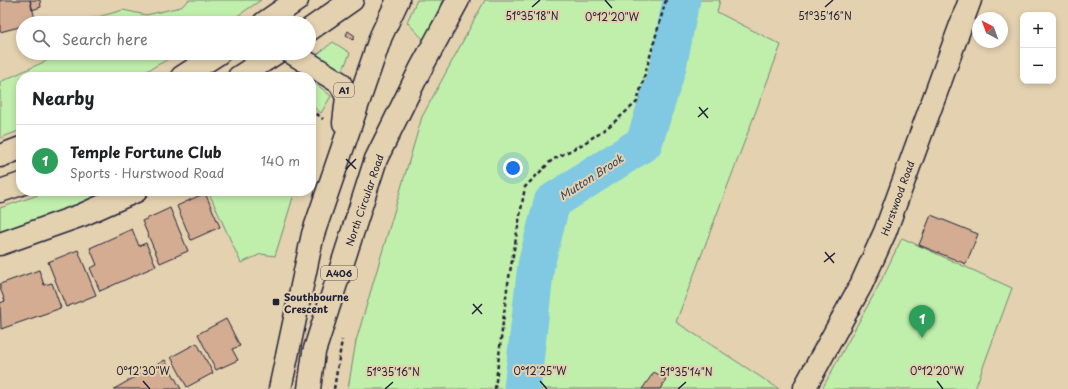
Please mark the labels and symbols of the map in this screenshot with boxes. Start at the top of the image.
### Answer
text: 51°35'18"N [505,8,559,23]
text: 51°35'16"N [798,8,852,23]
text: 0°12'20"W [585,9,640,24]
north arrow [972,12,1008,48]
road number: A1 [334,83,354,97]
water label: Mutton Brook [556,149,627,204]
street label: North Circular Road [341,152,387,248]
your location [503,158,523,178]
street label: Hurstwood Road [876,158,918,238]
road number: A406 [321,266,357,280]
place label: Southbourne Crescent [284,289,349,316]
marker: Southbourne Crescent [271,297,281,307]
pin: 1 [909,305,935,338]
text: 0°12'30"W [116,363,171,378]
text: 0°12'25"W [513,363,567,378]
text: 0°12'20"W [910,363,965,378]
text: 51°35'16"N [366,364,420,379]
text: 51°35'14"N [659,364,713,379]

